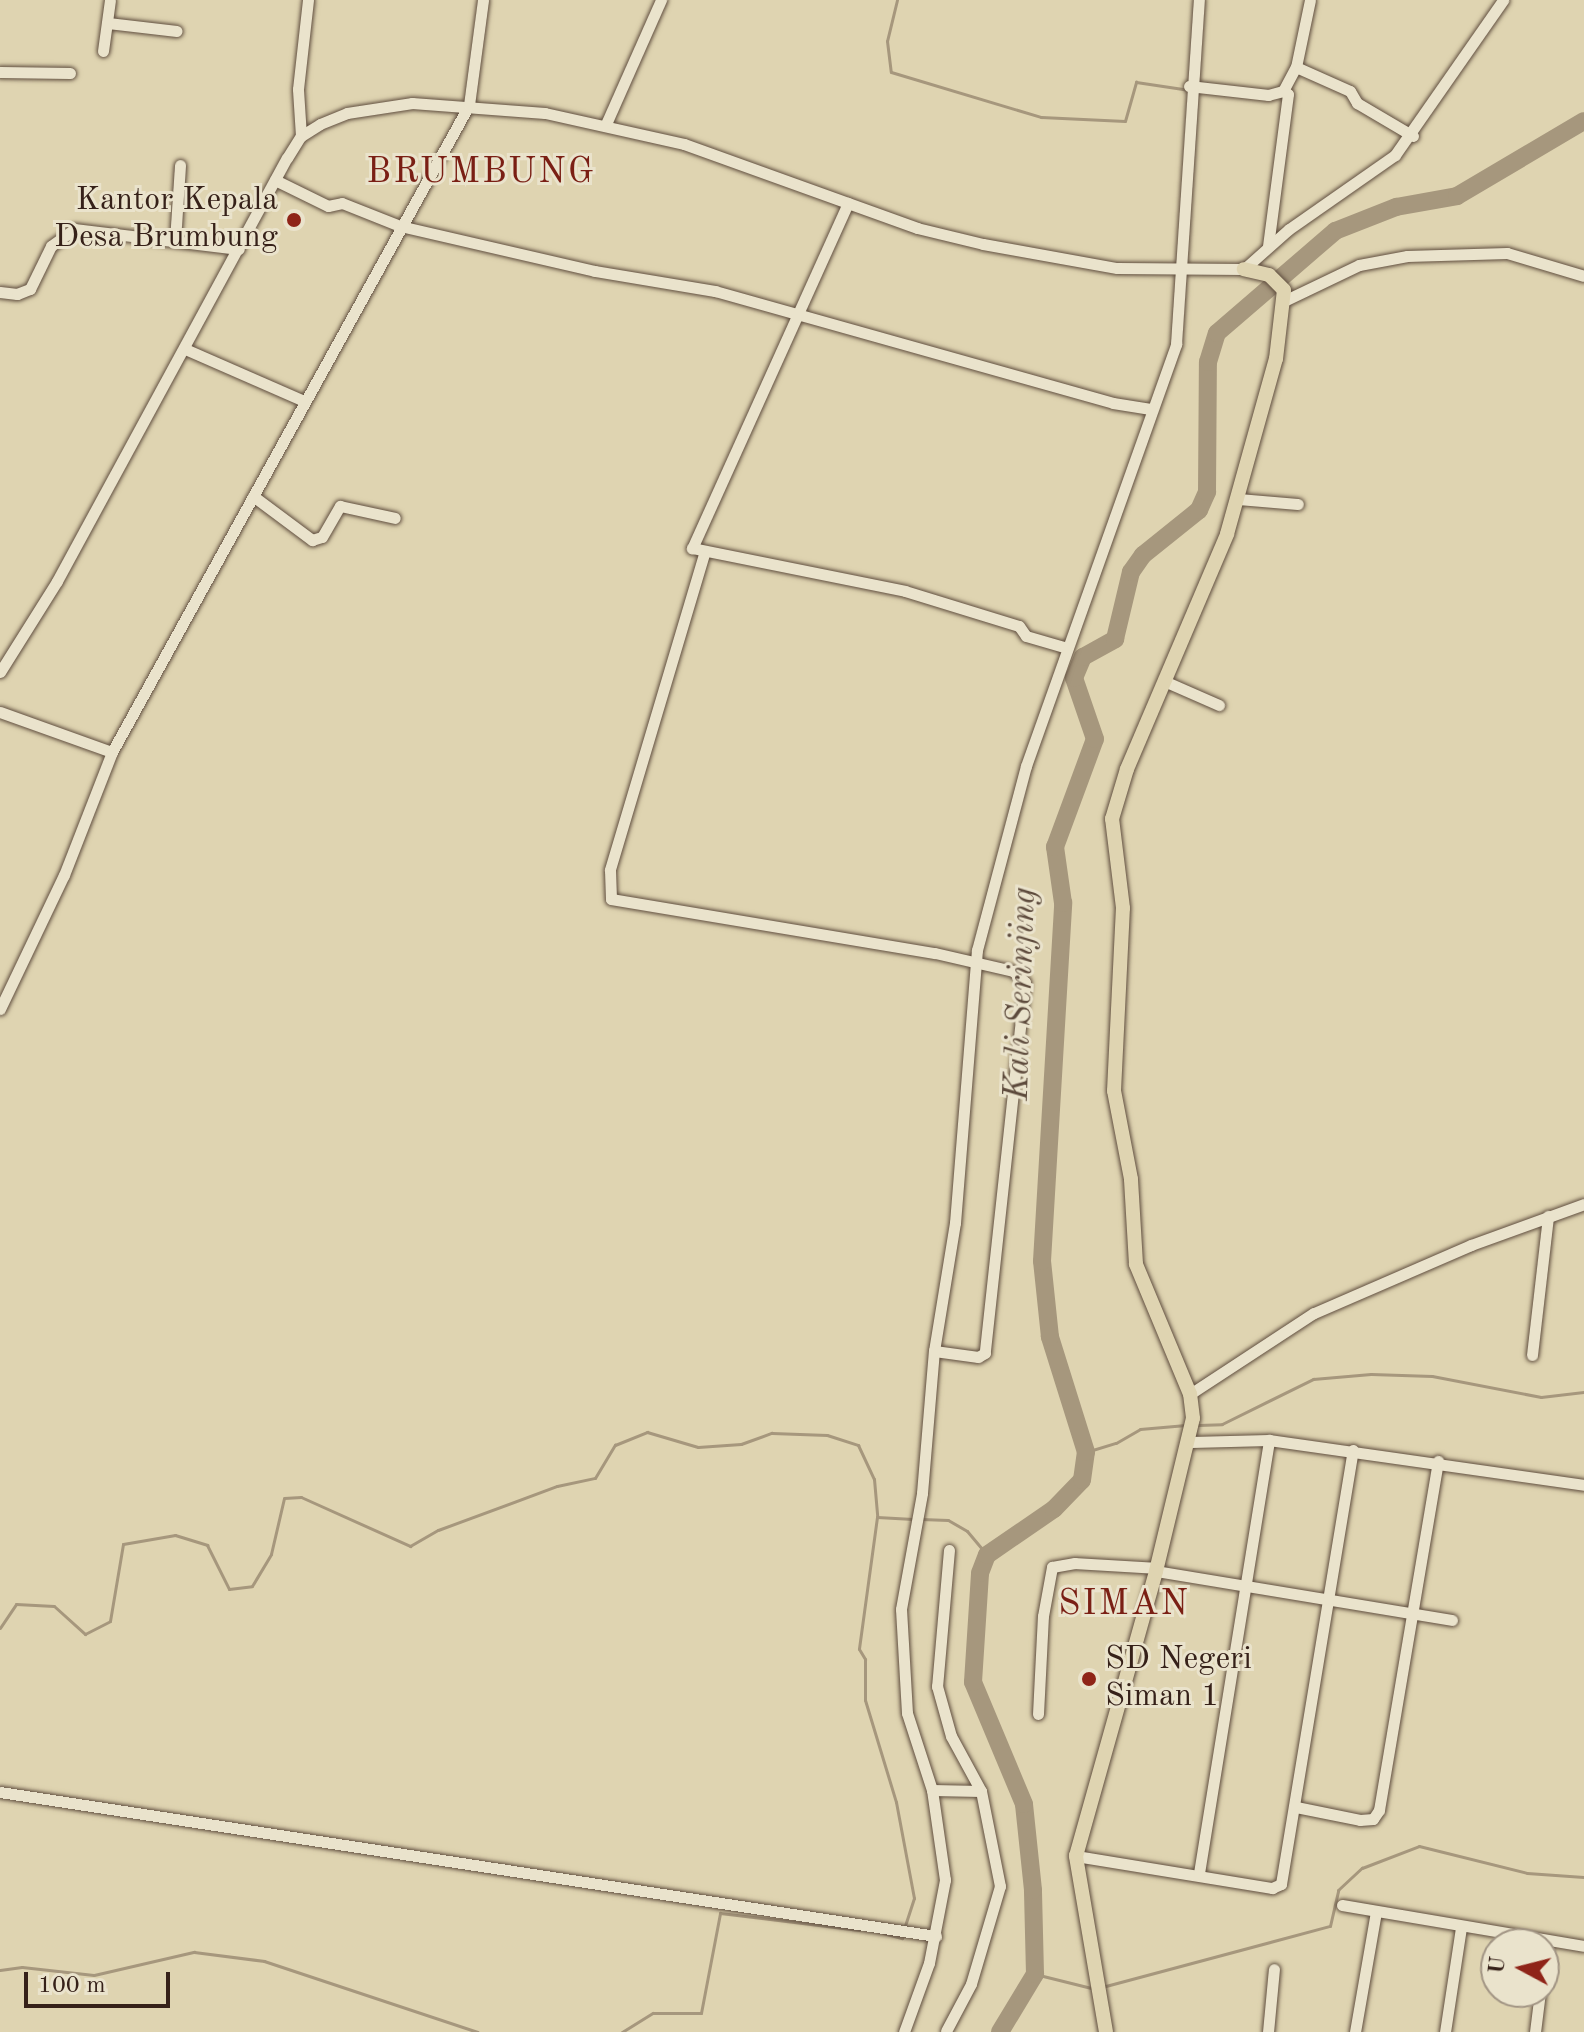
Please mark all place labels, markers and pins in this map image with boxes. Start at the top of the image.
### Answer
place label: Kantor Kepala Desa Brumbung [54,183,278,258]
marker: Kantor Kepala Desa Brumbung [285,211,303,229]
place label: SD Negeri Siman 1 [1105,1642,1252,1717]
marker: SD Negeri Siman 1 [1080,1670,1098,1688]

